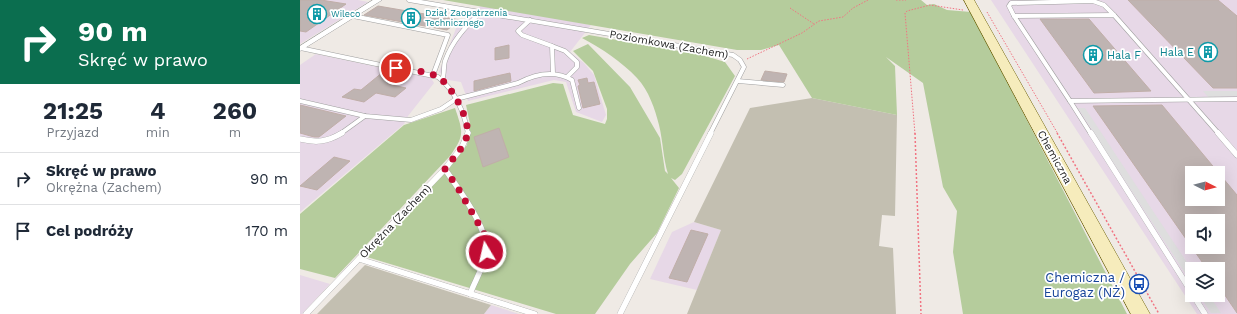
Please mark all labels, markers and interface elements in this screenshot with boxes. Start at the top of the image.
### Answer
building icon: Wileco [306,3,328,25]
building icon: Dział Zaopatrzenia Technicznego [400,7,422,29]
place label: Dział Zaopatrzenia Technicznego [425,8,507,28]
place label: Wileco [331,9,360,19]
text: 90 m [78,15,148,48]
icon: right [12,16,64,68]
street label: Poziomkowa (Zachem) [608,28,730,61]
building icon: Hala E [1197,41,1219,63]
building icon: Hala F [1082,44,1104,66]
place label: Hala E [1160,46,1194,59]
text: Skręć w prawo [78,49,208,70]
place label: Hala F [1107,49,1141,62]
pin [379,51,413,85]
icon: arrive [385,57,407,79]
text: 21:25 [43,97,103,125]
text: 4 [150,97,166,125]
text: 260 [213,97,257,125]
text: Przyjazd [47,125,99,140]
text: min [146,125,170,140]
text: m [229,125,241,140]
street label: Chemiczna [1035,128,1075,186]
text: Skręć w prawo [46,162,156,180]
north arrow [1185,166,1225,206]
map controls [1185,166,1225,302]
icon: right [12,168,34,190]
text: 90 m [250,170,288,188]
text: Okrężna (Zachem) [46,180,161,195]
street label: Okrężna (Zachem) [357,182,434,261]
button: sound [1185,214,1225,254]
icon: arrive [12,220,34,242]
text: Cel podróży [46,222,133,240]
text: 170 m [245,222,288,240]
position arrow [465,231,507,273]
button: layers [1185,262,1225,302]
place label: Chemiczna / Eurogaz (NŻ) [1044,270,1125,300]
bus stop icon: Chemiczna / Eurogaz (NŻ) [1128,273,1150,295]

